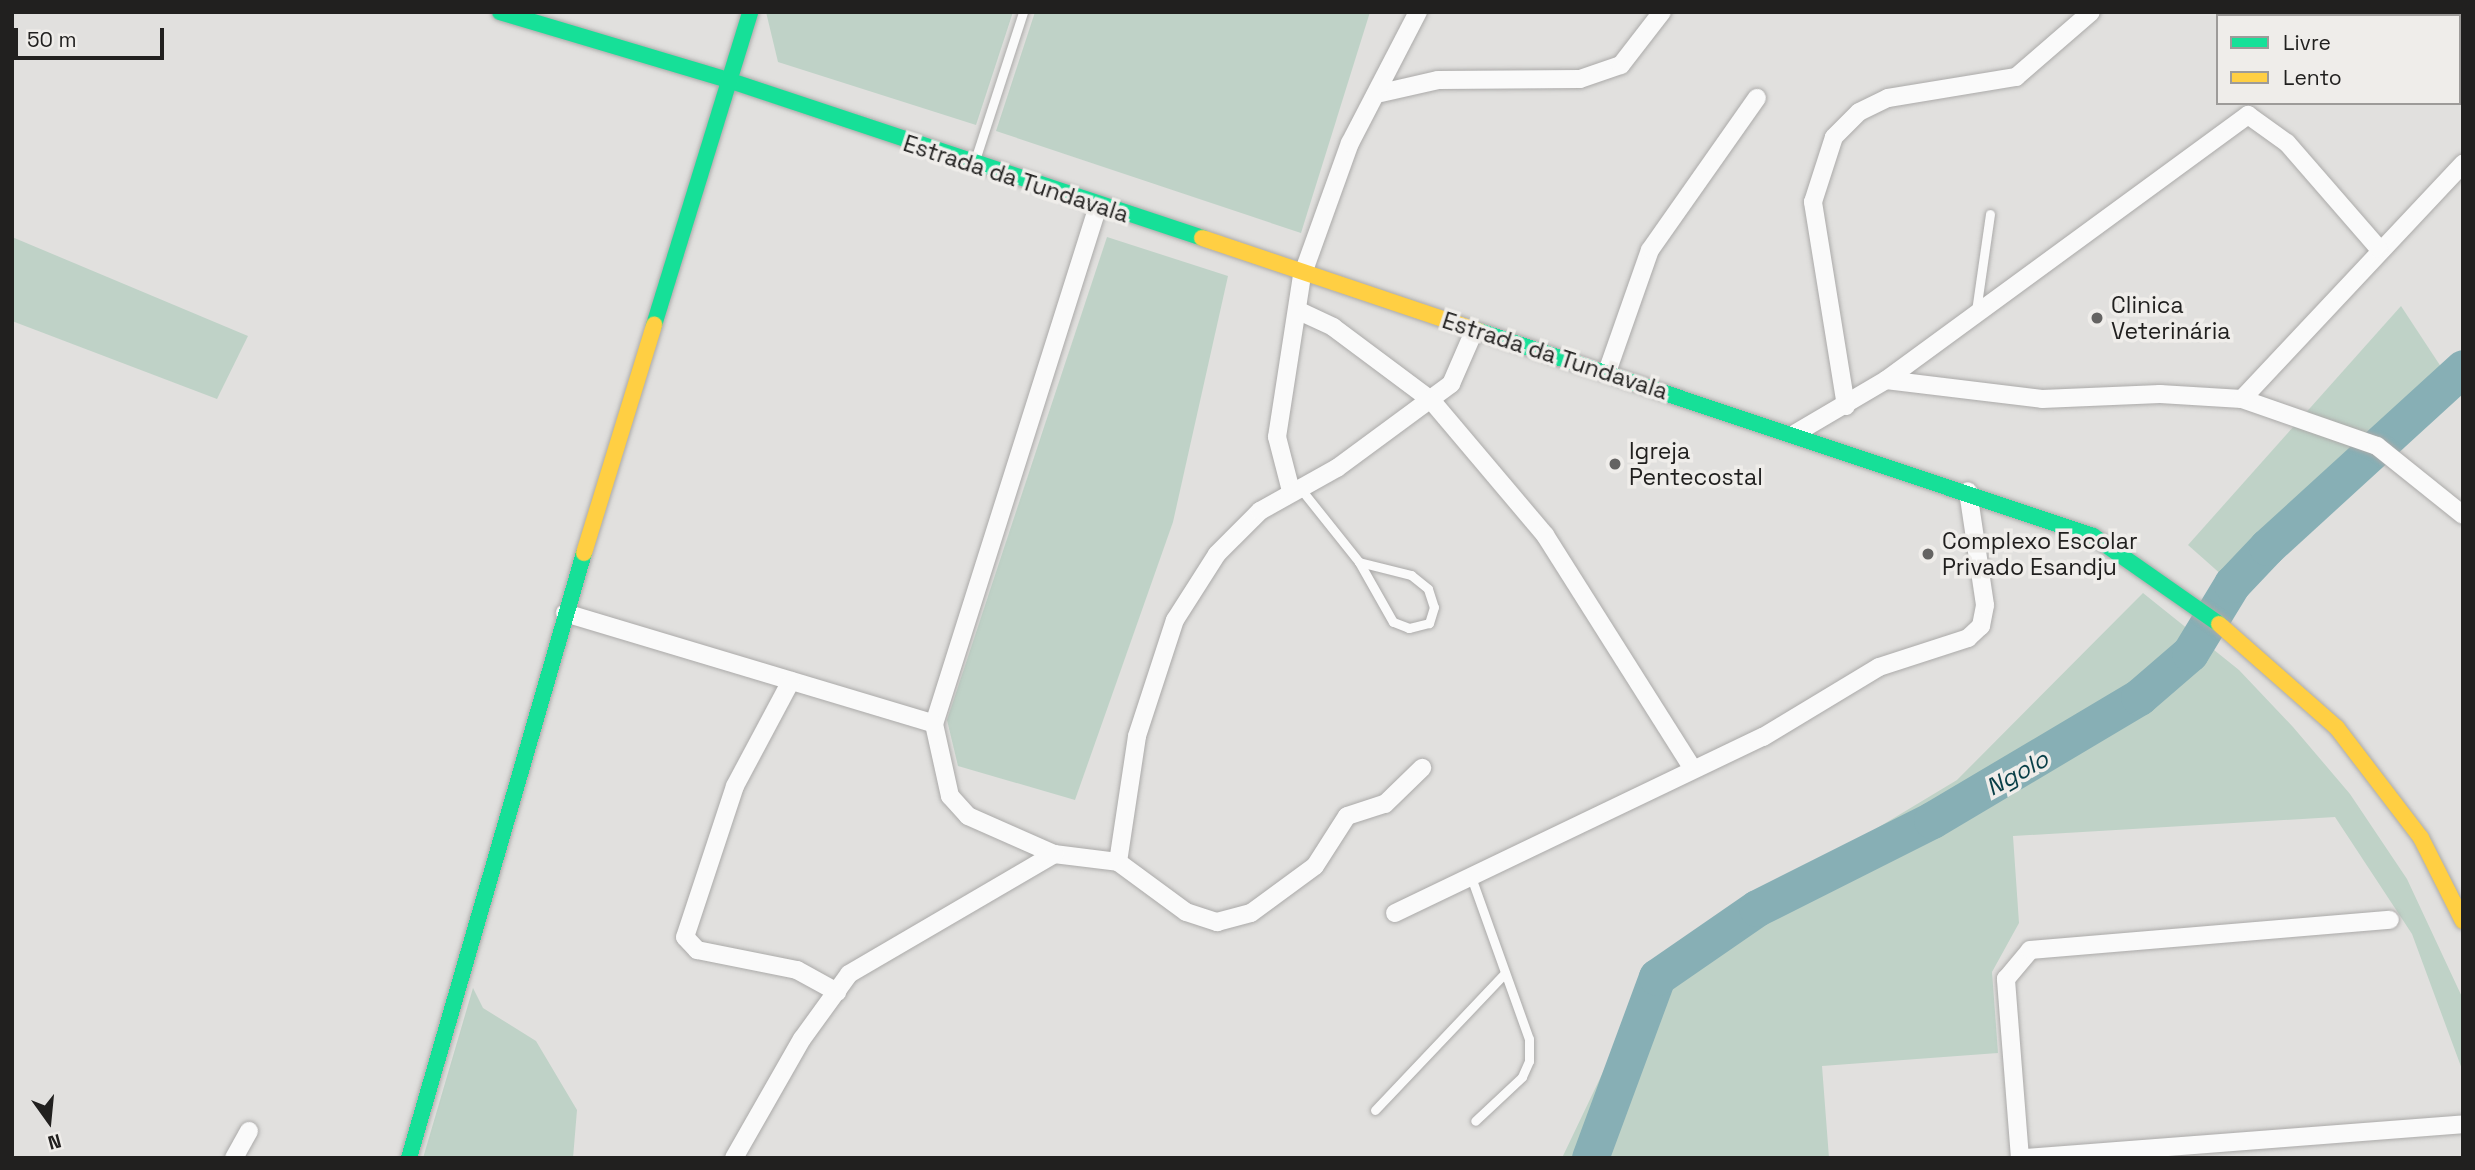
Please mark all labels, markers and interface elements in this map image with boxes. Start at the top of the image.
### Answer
scale bar [18,14,168,58]
legend [2216,14,2461,105]
text: 50 m [27,26,77,53]
text: Livre [2283,29,2331,56]
text: Lento [2283,64,2342,91]
street label: Estrada da Tundavala [900,129,1132,229]
place label: Clinica Veterinária [2111,291,2230,345]
street label: Estrada da Tundavala [1439,306,1671,406]
marker: Clinica Veterinária [2089,310,2105,326]
place label: Igreja Pentecostal [1629,437,1763,491]
marker: Igreja Pentecostal [1607,456,1623,472]
place label: Complexo Escolar Privado Esandju [1942,527,2138,581]
marker: Complexo Escolar Privado Esandju [1920,546,1936,562]
water label: Ngolo [1981,744,2053,802]
north arrow [14,1086,84,1156]
text: N [45,1128,64,1155]

